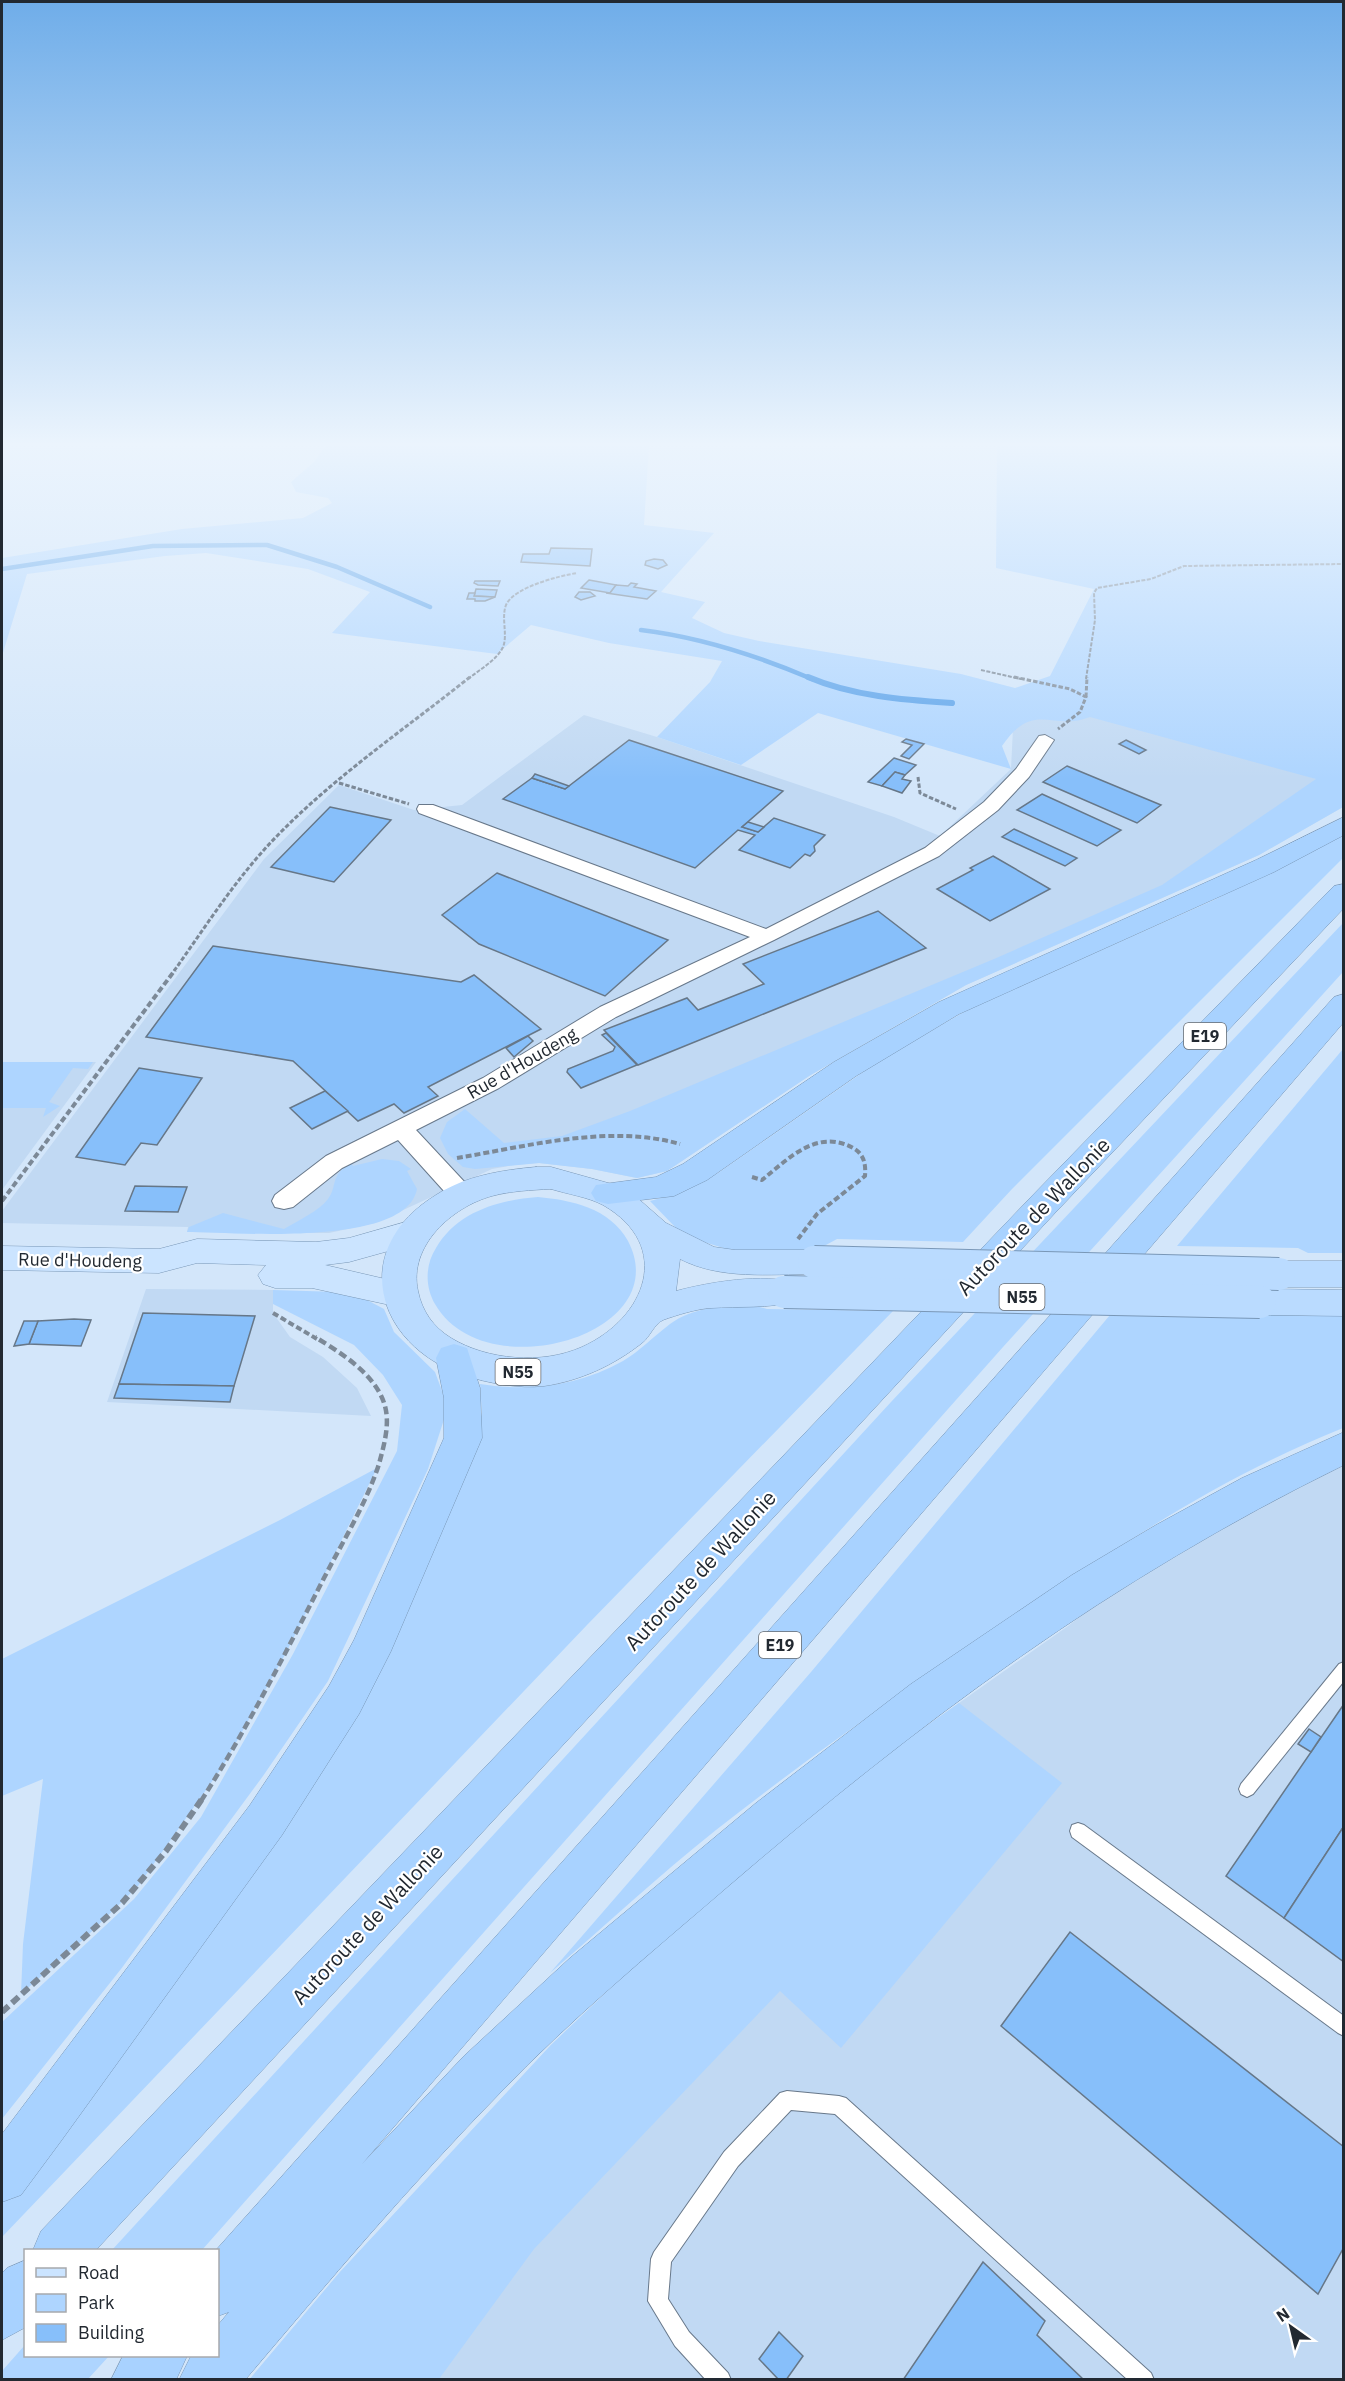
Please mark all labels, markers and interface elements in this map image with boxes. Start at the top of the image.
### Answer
street label: Rue d'Houdeng [463,1022,582,1104]
road number: E19 [1184,1023,1226,1049]
street label: Autoroute de Wallonie [950,1131,1116,1301]
street label: Rue d'Houdeng [18,1247,143,1273]
road number: N55 [1000,1284,1044,1310]
road number: N55 [496,1359,540,1385]
street label: Autoroute de Wallonie [618,1484,782,1656]
road number: E19 [759,1632,801,1658]
street label: Autoroute de Wallonie [285,1838,449,2010]
legend [24,2249,219,2357]
text: Road [78,2261,119,2284]
text: Park [78,2291,115,2314]
north arrow [1261,2297,1321,2357]
text: N [1272,2303,1293,2326]
text: Building [78,2321,145,2344]

